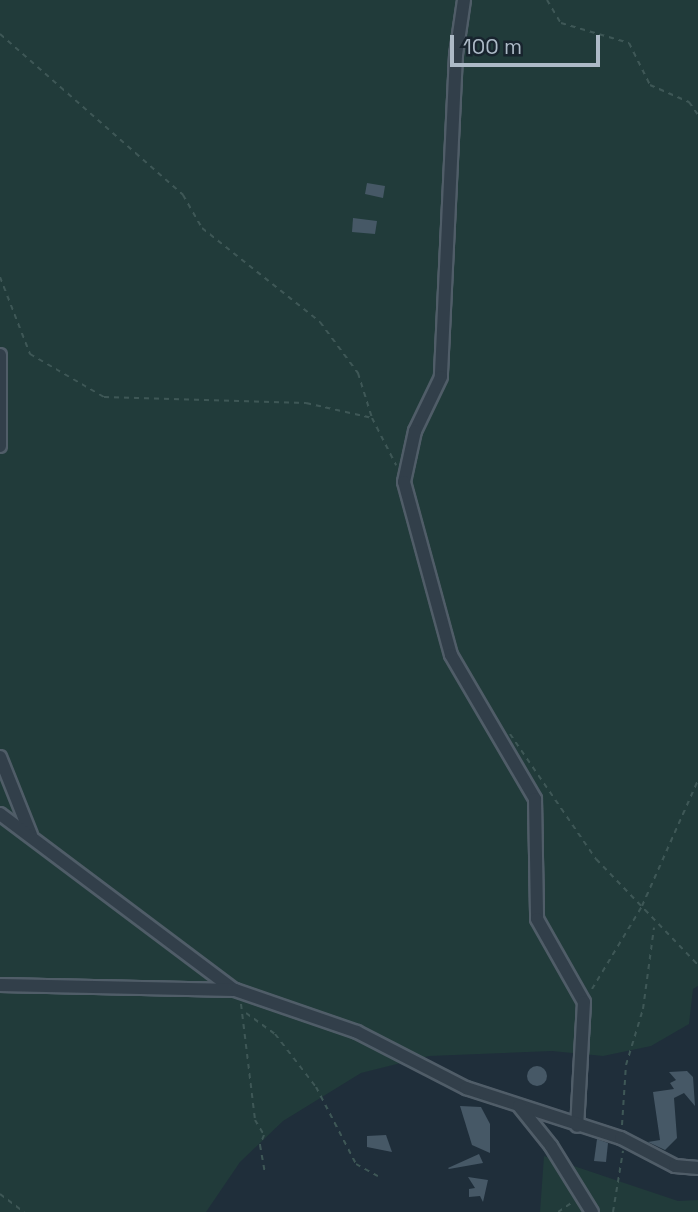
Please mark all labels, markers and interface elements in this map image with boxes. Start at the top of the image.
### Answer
scale bar [453,21,604,65]
text: 100 m [463,33,522,60]

